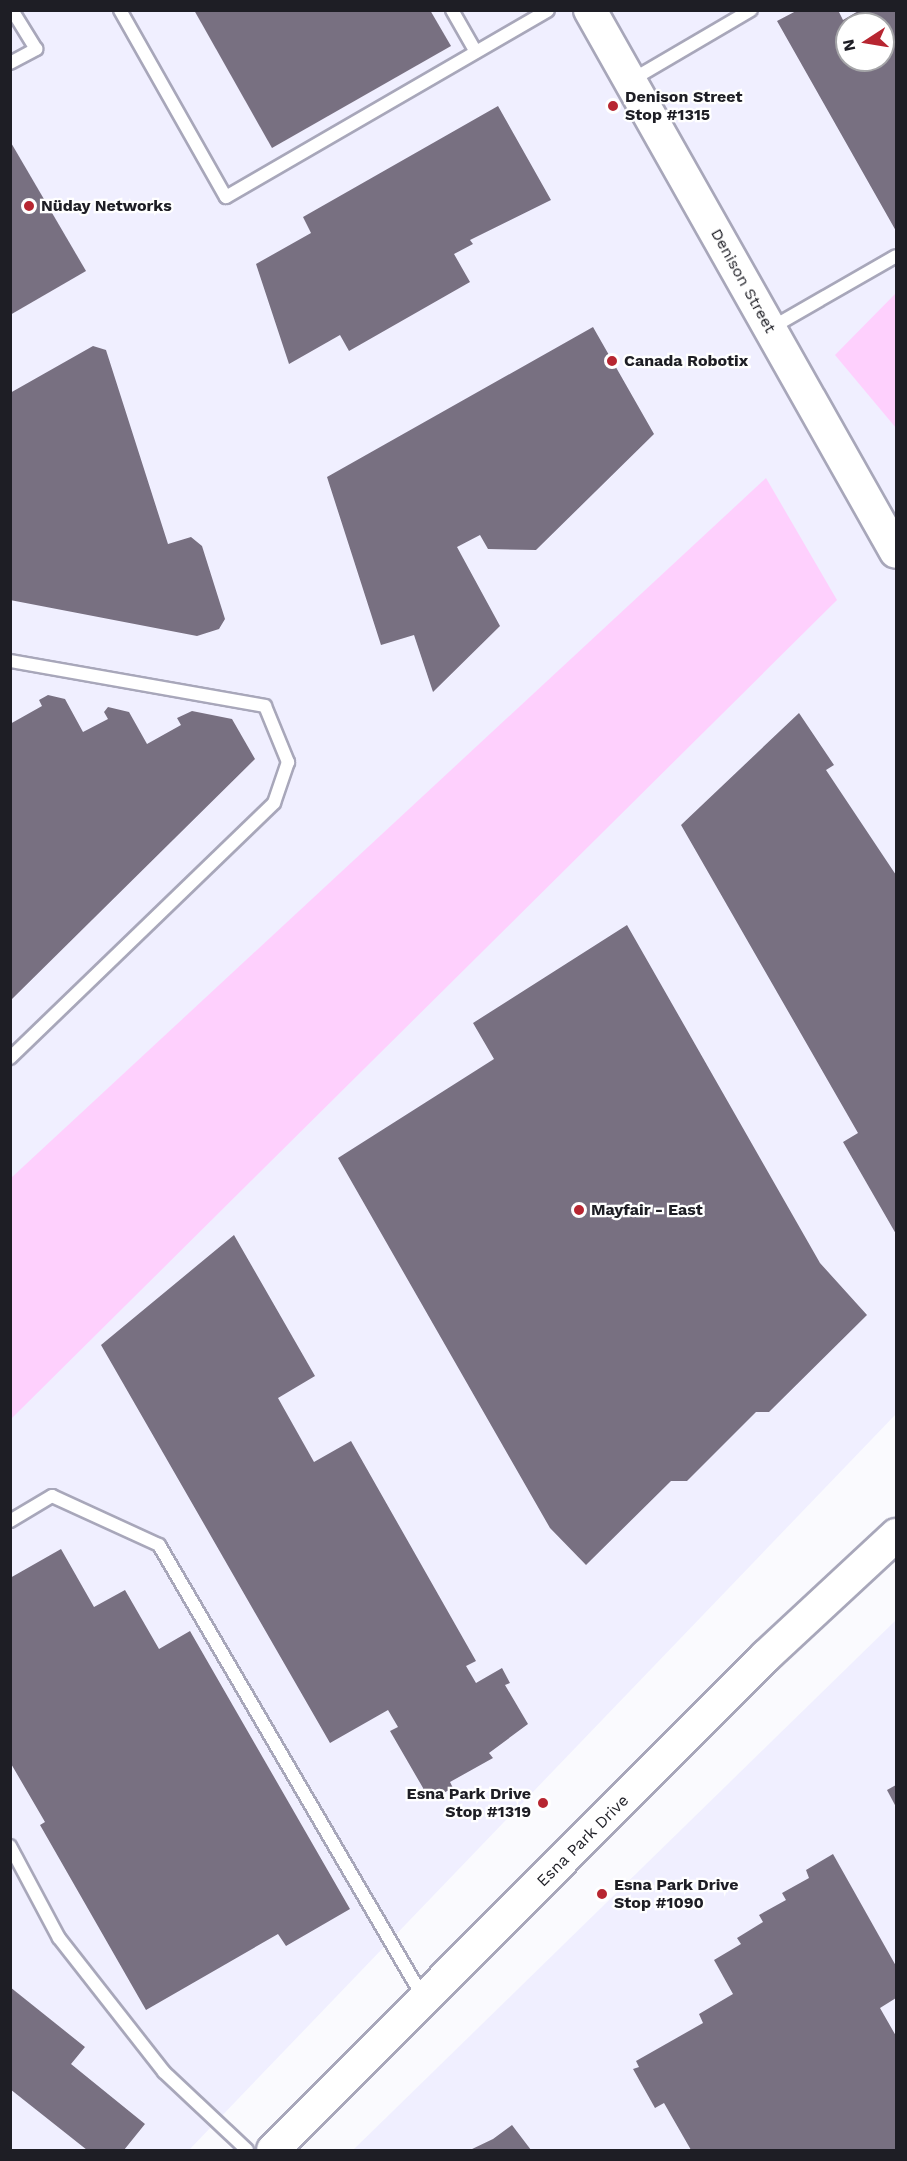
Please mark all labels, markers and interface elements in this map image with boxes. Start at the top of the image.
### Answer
north arrow [835,12,895,72]
text: N [838,38,859,53]
place label: Denison Street Stop #1315 [625,87,742,125]
marker: Denison Street Stop #1315 [606,99,620,113]
place label: Nüday Networks [41,196,172,216]
marker: Nüday Networks [22,199,36,213]
street label: Denison Street [706,225,780,337]
place label: Canada Robotix [624,351,748,371]
marker: Canada Robotix [605,354,619,368]
place label: Mayfair - East [591,1200,703,1220]
marker: Mayfair - East [572,1203,586,1217]
place label: Esna Park Drive Stop #1319 [406,1784,531,1822]
street label: Esna Park Drive [533,1791,633,1891]
marker: Esna Park Drive Stop #1319 [536,1796,550,1810]
place label: Esna Park Drive Stop #1090 [614,1875,739,1913]
marker: Esna Park Drive Stop #1090 [595,1887,609,1901]

